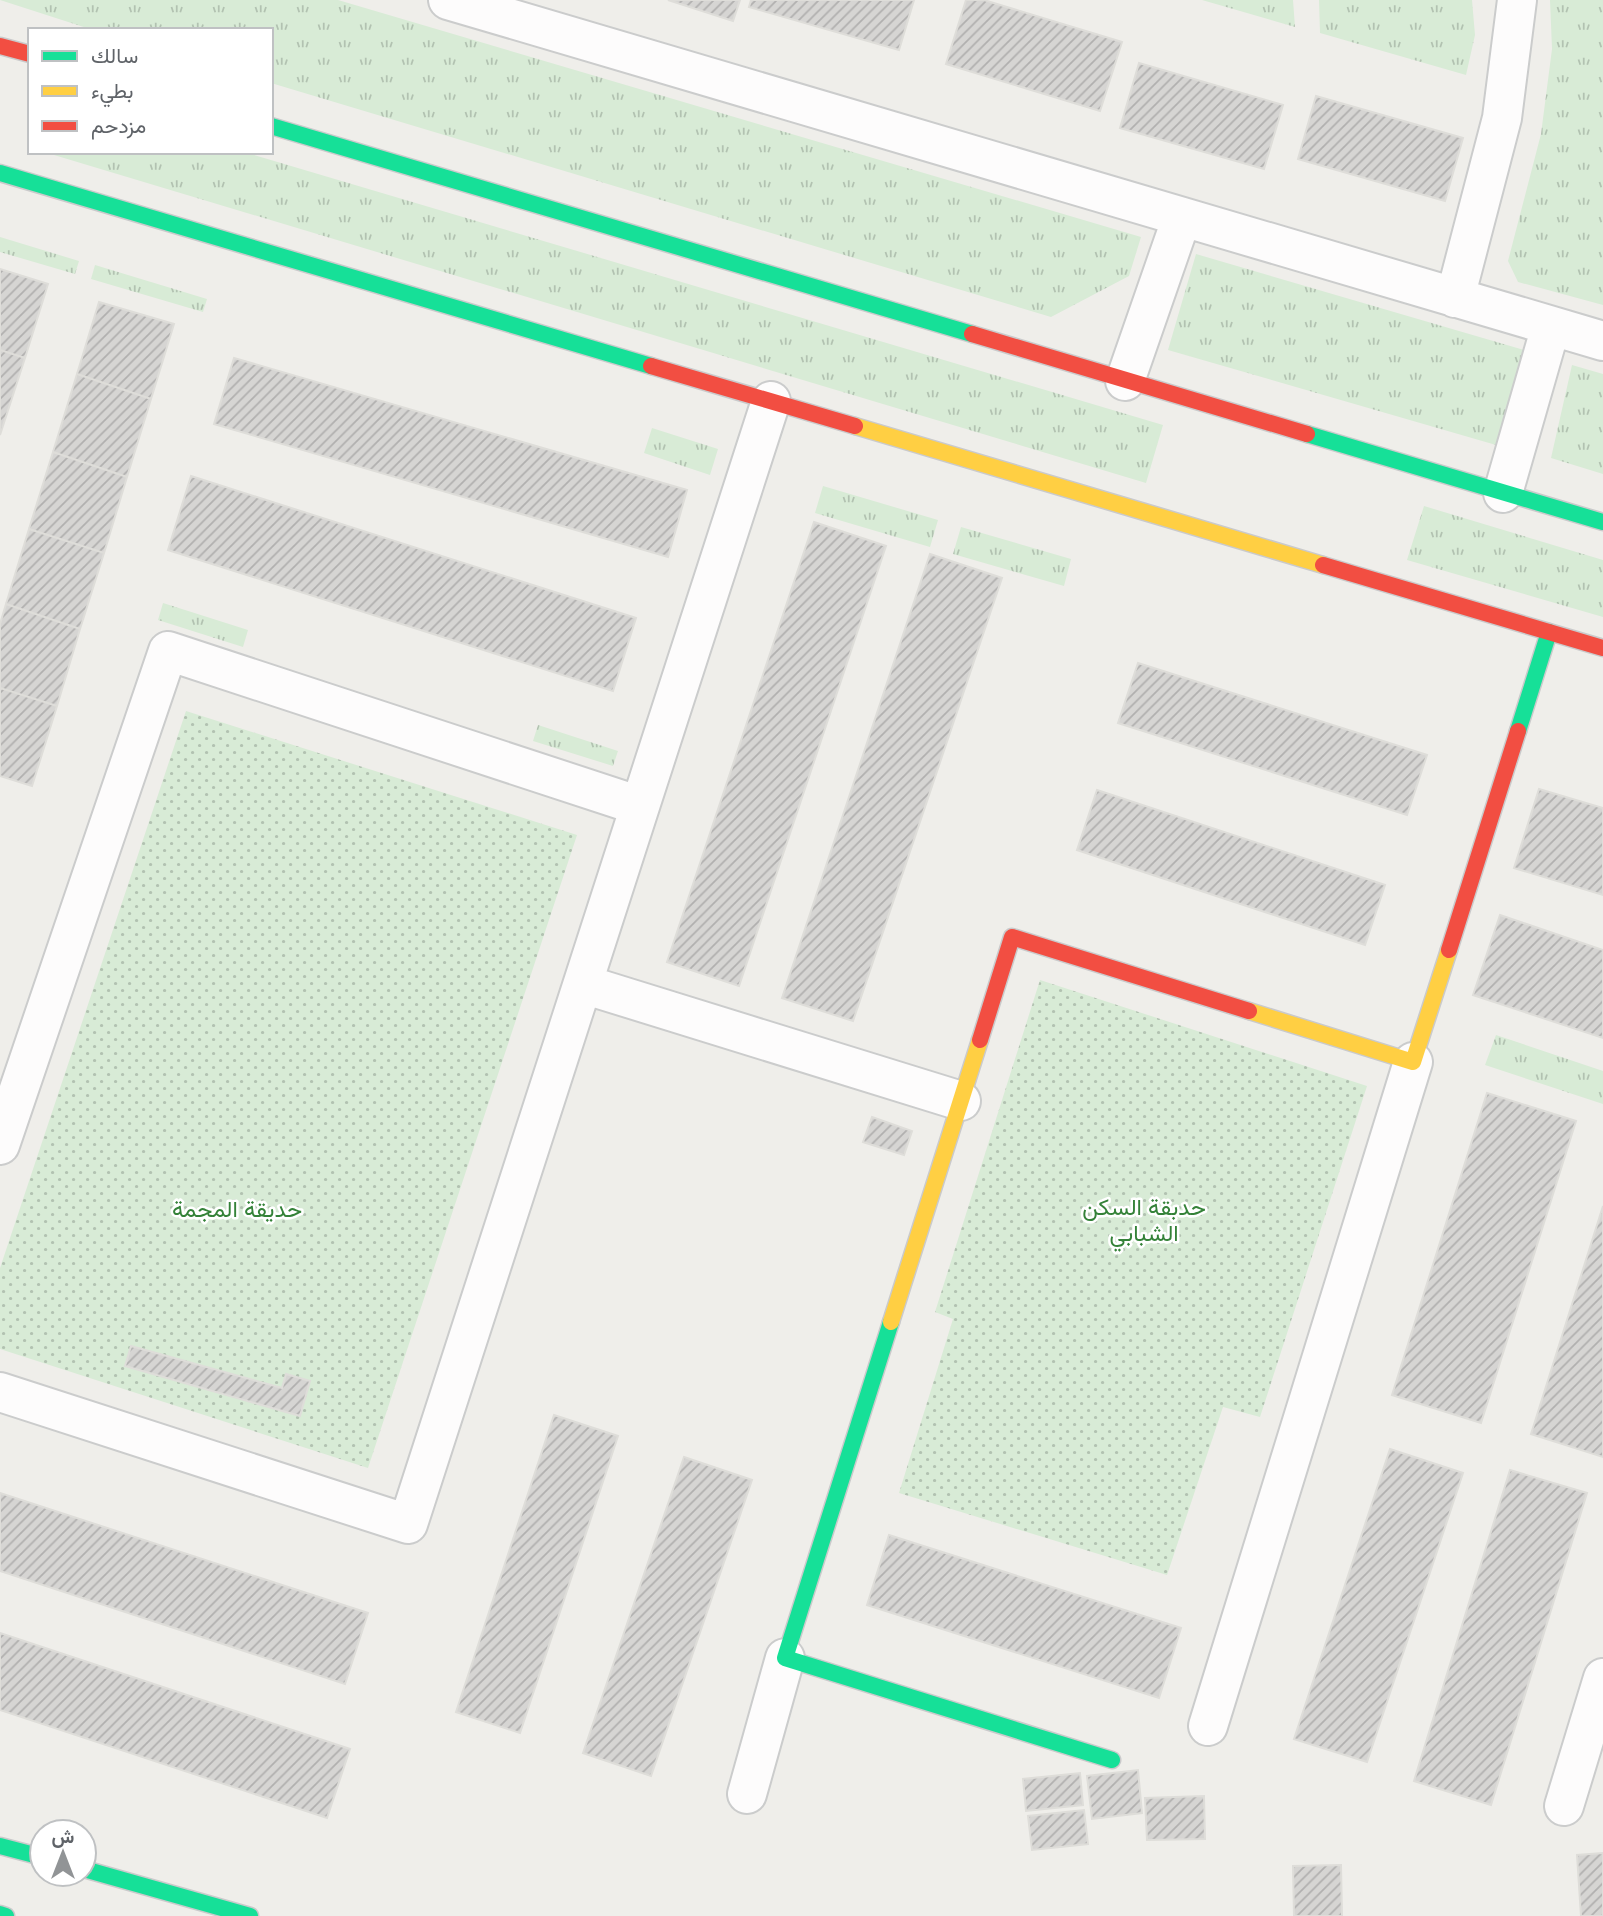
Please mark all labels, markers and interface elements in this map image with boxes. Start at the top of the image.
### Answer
legend [28,28,273,154]
text: سالك [91,42,138,70]
text: بطيء [91,77,134,108]
text: مزدحم [91,112,146,140]
park label: حدبقة السكن الشبابي [1082,1192,1206,1252]
park label: حديقة المجمة [172,1194,302,1224]
north arrow [28,1818,98,1888]
text: ش [52,1824,75,1849]

